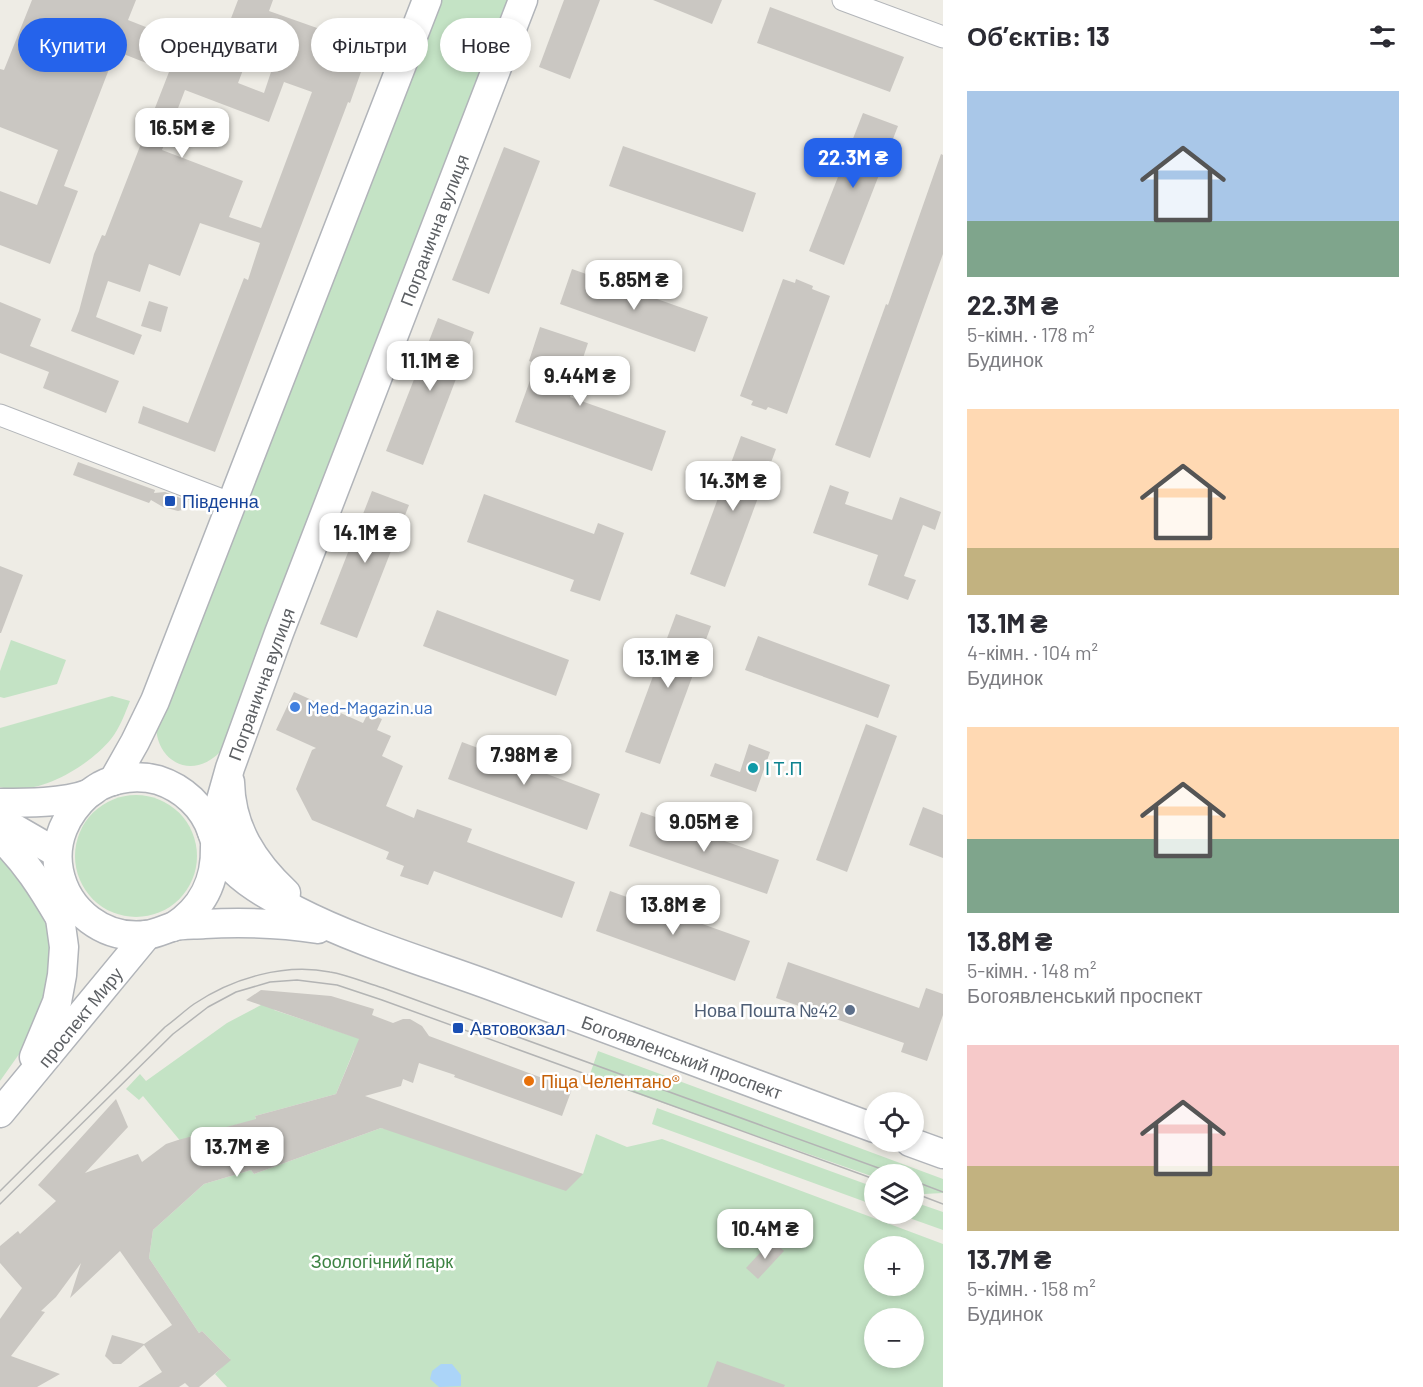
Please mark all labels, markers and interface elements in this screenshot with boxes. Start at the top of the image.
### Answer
chip: Купити [18,18,127,72]
chip: Орендувати [139,18,299,72]
chip: Фільтри [311,18,428,72]
chip: Нове [440,18,531,72]
text: Об’єктів: 13 [967,20,1110,51]
icon: filters [1366,20,1399,53]
pin: 16.5M ₴ [127,108,237,159]
text: 16.5M ₴ [149,115,215,139]
icon: home [1129,130,1237,238]
pin: 22.3M ₴ [798,138,908,189]
text: 22.3M ₴ [818,145,888,169]
street label: Погранична вулиця [395,151,473,309]
pin: 5.85M ₴ [579,260,689,311]
text: 5.85M ₴ [599,267,669,291]
text: 22.3M ₴ [967,289,1058,320]
text: 5-кімн. · 178 m² [967,322,1095,346]
pin: 11.1M ₴ [375,341,485,392]
text: Будинок [967,347,1043,371]
text: 11.1M ₴ [401,348,459,372]
pin: 9.44M ₴ [525,356,635,407]
text: 9.44M ₴ [544,363,616,387]
icon: home [1129,448,1237,556]
pin: 14.3M ₴ [678,461,788,512]
text: 14.3M ₴ [699,468,767,492]
place label: Південна [182,490,260,512]
marker: Південна [163,494,177,508]
pin: 14.1M ₴ [310,513,420,564]
text: 14.1M ₴ [333,520,397,544]
street label: Погранична вулиця [223,605,299,763]
text: 13.1M ₴ [967,607,1048,638]
pin: 13.1M ₴ [613,638,723,689]
text: 4-кімн. · 104 m² [967,640,1098,664]
text: 13.1M ₴ [637,645,699,669]
text: Будинок [967,665,1043,689]
place label: Med-Magazin.ua [307,696,433,718]
marker: Med-Magazin.ua [288,700,302,714]
pin: 7.98M ₴ [469,735,579,786]
text: 7.98M ₴ [490,742,558,766]
place label: І Т.П [765,757,803,779]
marker: І Т.П [746,761,760,775]
icon: home [1129,766,1237,874]
pin: 9.05M ₴ [649,802,759,853]
text: 9.05M ₴ [669,809,739,833]
pin: 13.8M ₴ [618,885,728,936]
text: 13.8M ₴ [640,892,706,916]
text: 13.8M ₴ [967,925,1052,956]
text: 5-кімн. · 148 m² [967,958,1096,982]
street label: проспект Миру [33,963,127,1071]
text: Богоявленський проспект [967,983,1203,1007]
place label: Нова Пошта №42 [694,999,838,1021]
marker: Нова Пошта №42 [843,1003,857,1017]
street label: Богоявленський проспект [579,1010,785,1104]
place label: Автовокзал [470,1017,565,1039]
marker: Автовокзал [451,1021,465,1035]
place label: Піца Челентано® [541,1070,680,1092]
marker: Піца Челентано® [522,1074,536,1088]
icon: home [1129,1084,1237,1192]
map controls [864,1092,924,1368]
button: locate [864,1092,924,1152]
pin: 13.7M ₴ [182,1127,292,1178]
text: 13.7M ₴ [205,1134,269,1158]
button: layers [864,1164,924,1224]
pin: 10.4M ₴ [710,1209,820,1260]
text: 10.4M ₴ [731,1216,799,1240]
button: + [864,1236,924,1296]
text: 13.7M ₴ [967,1243,1051,1274]
park label: Зоологічний парк [311,1250,453,1272]
text: 5-кімн. · 158 m² [967,1276,1096,1300]
text: Будинок [967,1301,1043,1325]
button: − [864,1308,924,1368]

